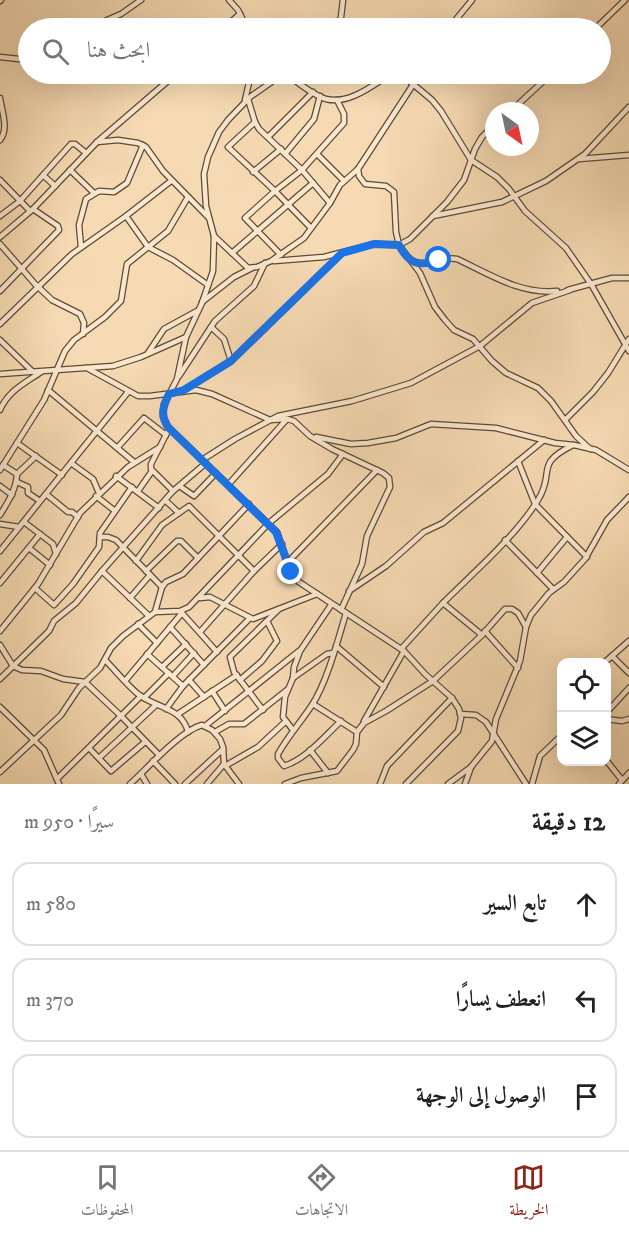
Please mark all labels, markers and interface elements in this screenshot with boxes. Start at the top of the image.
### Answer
search box [18,18,611,84]
icon: search [39,35,72,68]
text: ابحث هنا [87,37,150,64]
north arrow [485,102,539,156]
route start [425,246,451,272]
route end [277,558,303,584]
map controls [557,658,611,766]
button: locate [557,658,611,712]
button: layers [557,712,611,766]
text: 12 دقيقة [532,806,605,839]
text: سيرًا · 950 m [24,810,114,835]
icon: ahead [570,888,603,921]
text: تابع السير [484,890,546,917]
text: 580 m [26,892,76,917]
icon: left [570,984,603,1017]
text: انعطف يسارًا [456,986,546,1013]
text: 370 m [26,988,74,1013]
icon: arrive [570,1080,603,1113]
text: الوصول إلى الوجهة [416,1082,546,1109]
tab: المحفوظات [81,1161,133,1225]
tab: الاتجاهات [295,1161,348,1225]
tab: الخريطة [509,1161,548,1225]

